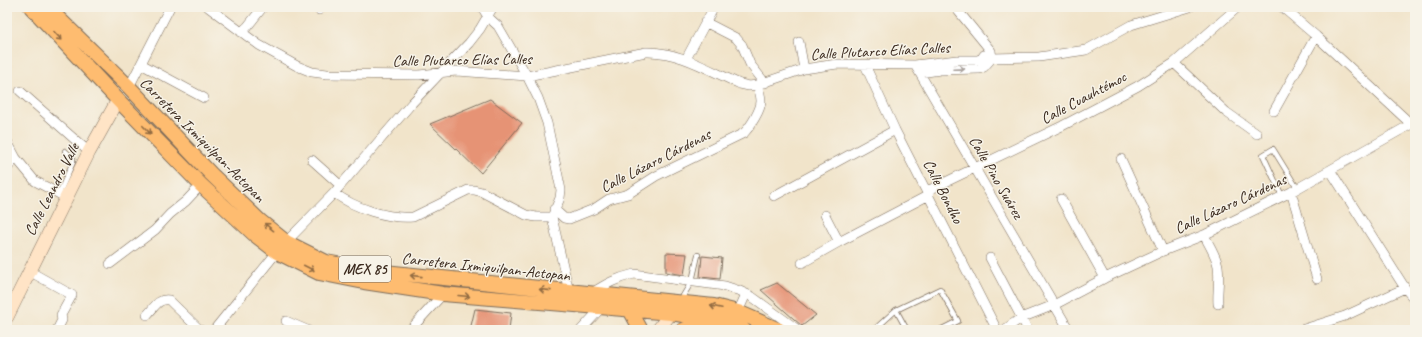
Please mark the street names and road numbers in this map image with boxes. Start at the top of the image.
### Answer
street label: Calle Plutarco Elías Calles [810,37,952,65]
street label: Calle Plutarco Elías Calles [392,49,533,71]
street label: Calle Cuauhtémoc [1037,66,1131,129]
street label: Carretera Ixmiquilpan-Actopan [135,73,270,207]
street label: Calle Lázaro Cárdenas [597,124,715,197]
street label: Calle Pino Suárez [964,133,1029,224]
street label: Calle Leandro Valle [20,138,85,239]
street label: Calle Bondho [918,156,968,228]
street label: Calle Lázaro Cárdenas [1171,169,1291,239]
street label: Carretera Ixmiquilpan-Actopan [401,248,572,286]
road number: MEX 85 [339,256,391,282]

